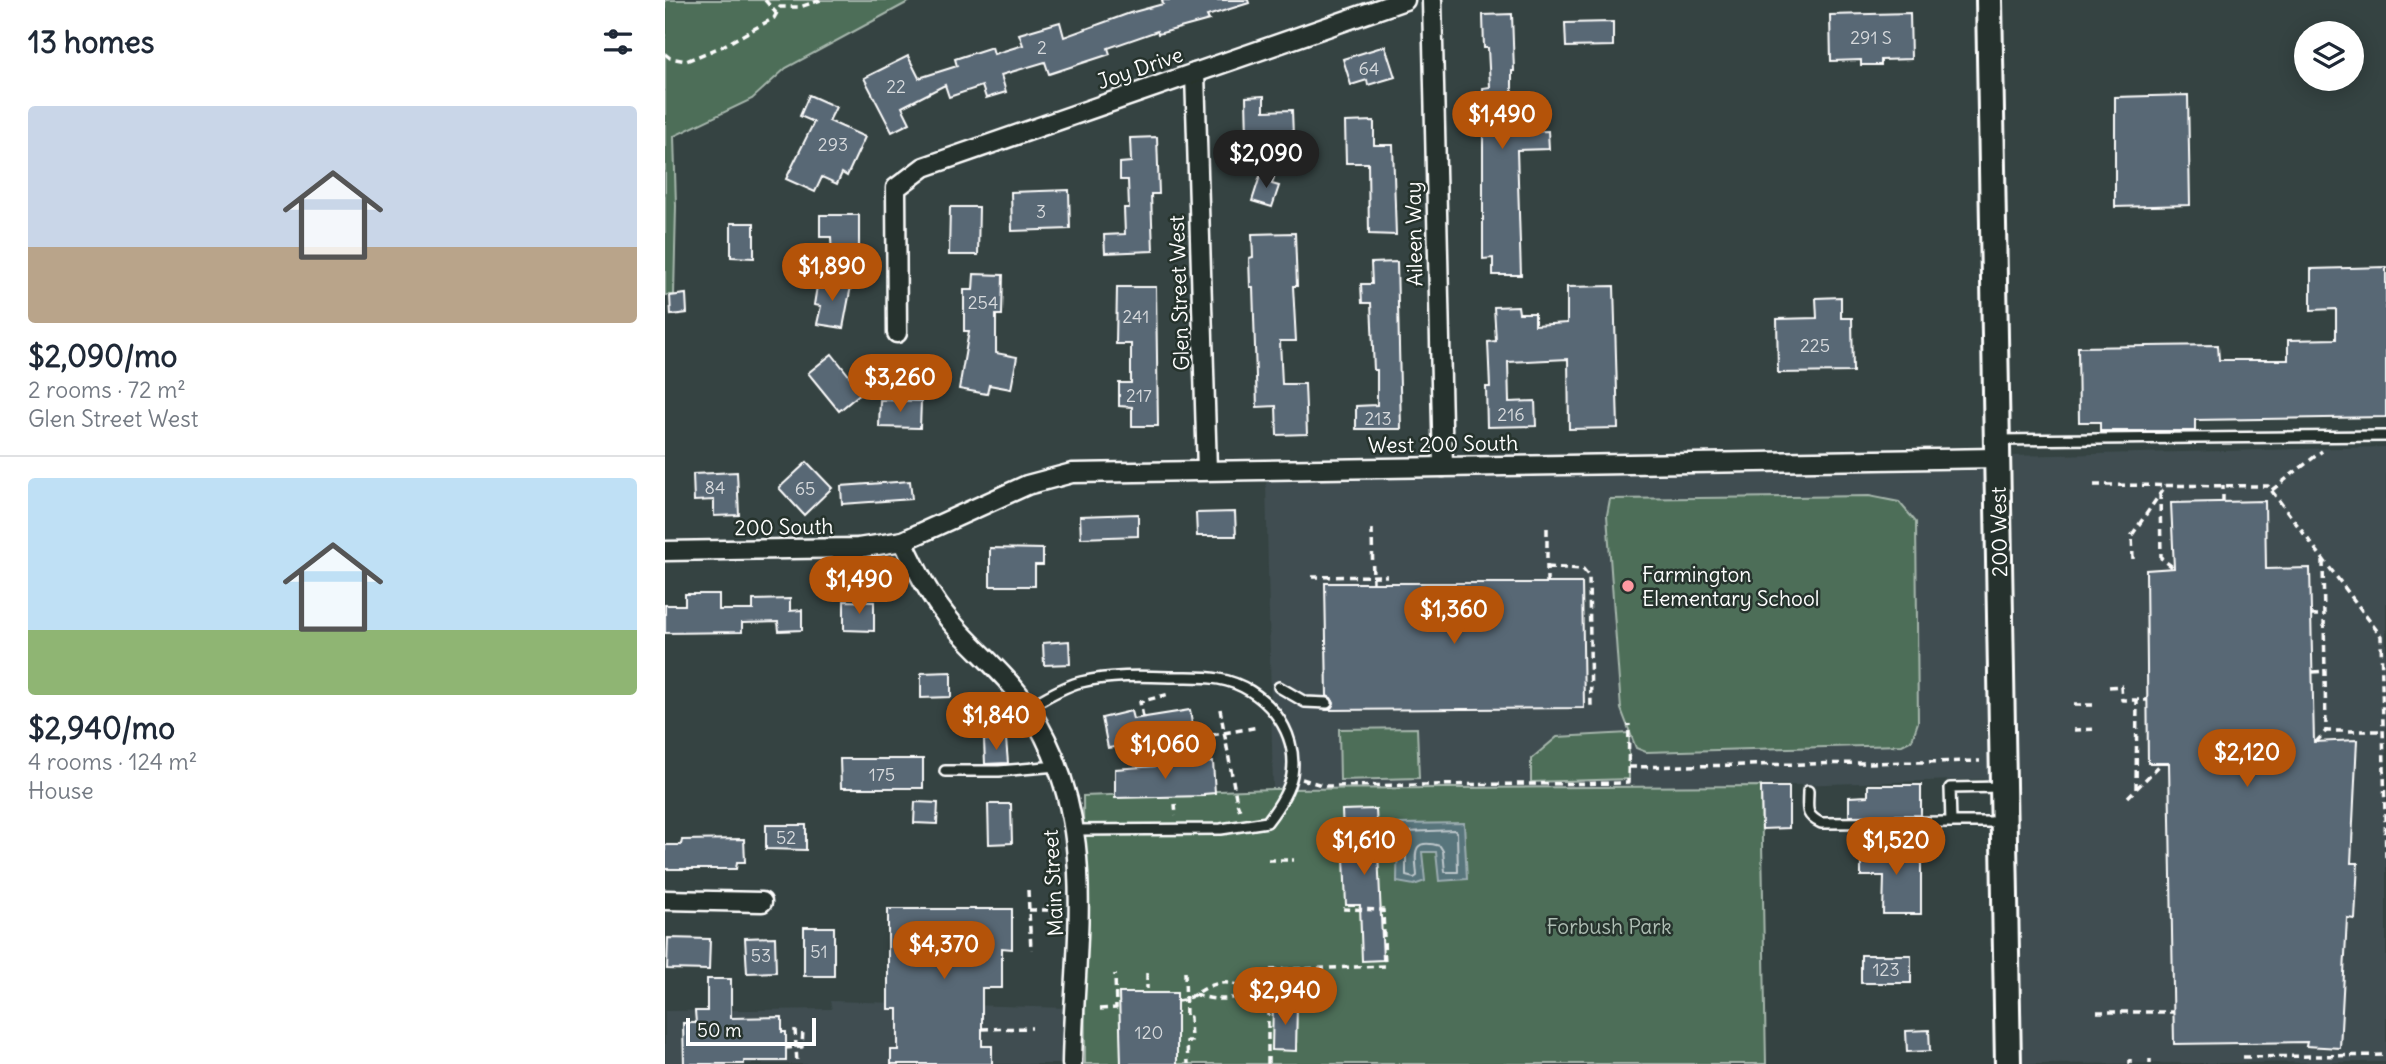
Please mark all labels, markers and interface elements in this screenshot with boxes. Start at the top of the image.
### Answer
map controls [2294,21,2364,91]
button: layers [2294,21,2364,91]
text: 13 homes [28,23,154,61]
icon: filters [599,23,637,61]
house number: 291 S [1850,26,1892,49]
house number: 2 [1037,36,1047,59]
street label: Joy Drive [1094,41,1186,95]
house number: 64 [1359,57,1379,80]
house number: 22 [886,75,906,98]
pin: $1,490 [1445,92,1559,151]
text: $1,490 [1468,99,1536,128]
pin: $2,090 [1209,130,1323,190]
house number: 293 [818,133,848,156]
text: $2,090 [1229,138,1303,167]
icon: home [270,152,396,278]
street label: Aileen Way [1400,181,1428,287]
house number: 3 [1036,200,1046,223]
street label: Glen Street West [1163,215,1195,371]
pin: $1,890 [775,244,889,303]
text: $1,890 [798,251,866,280]
house number: 254 [968,291,998,314]
house number: 241 [1123,305,1149,328]
house number: 225 [1800,334,1830,357]
text: $2,090/mo [28,337,177,375]
pin: $3,260 [843,354,957,414]
text: $3,260 [864,362,936,391]
text: 2 rooms · 72 m² [28,375,186,404]
house number: 217 [1126,384,1152,407]
house number: 216 [1497,403,1525,426]
text: Glen Street West [28,404,198,433]
house number: 213 [1364,407,1392,430]
street label: West 200 South [1368,429,1518,459]
house number: 84 [705,476,725,499]
house number: 65 [795,477,815,500]
street label: 200 West [1985,487,2013,577]
street label: 200 South [734,513,834,541]
icon: home [270,524,396,650]
pin: $1,490 [802,556,916,616]
place label: Farmington Elementary School [1642,561,1819,612]
text: $1,490 [825,564,893,593]
marker: Farmington Elementary School [1620,578,1636,594]
pin: $1,360 [1397,586,1511,646]
text: $1,360 [1420,594,1488,623]
pin: $1,840 [939,692,1053,752]
text: $1,840 [962,700,1030,729]
text: $2,940/mo [28,709,175,747]
pin: $1,060 [1108,722,1222,781]
text: $1,060 [1130,729,1200,758]
pin: $2,120 [2190,730,2304,789]
text: $2,120 [2214,737,2280,766]
text: 4 rooms · 124 m² [28,747,197,776]
house number: 175 [869,763,895,786]
text: House [28,776,94,805]
pin: $1,610 [1307,818,1421,877]
pin: $1,520 [1839,818,1953,877]
text: $1,610 [1332,825,1396,854]
text: $1,520 [1862,825,1930,854]
house number: 52 [776,826,796,849]
street label: Main Street [1037,829,1069,937]
park label: Forbush Park [1546,913,1672,940]
pin: $4,370 [887,922,1001,981]
text: $4,370 [909,929,979,958]
house number: 51 [810,940,828,963]
house number: 53 [751,944,771,967]
house number: 123 [1872,958,1900,981]
pin: $2,940 [1228,968,1342,1027]
text: $2,940 [1249,975,1321,1004]
scale bar [686,1015,815,1047]
text: 50 m [697,1018,742,1042]
house number: 120 [1135,1021,1163,1044]

